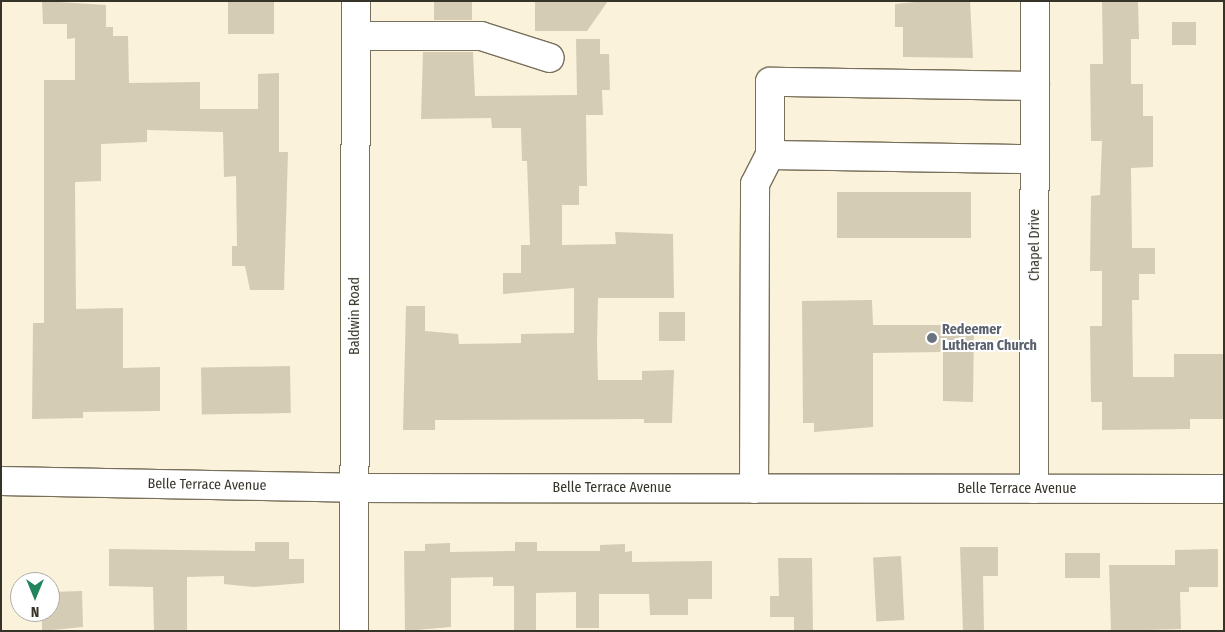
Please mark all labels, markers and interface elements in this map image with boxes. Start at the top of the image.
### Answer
street label: Chapel Drive [1027,209,1043,281]
street label: Baldwin Road [347,277,363,355]
place label: Redeemer Lutheran Church [942,322,1037,354]
marker: Redeemer Lutheran Church [926,332,938,344]
street label: Belle Terrace Avenue [147,476,267,494]
street label: Belle Terrace Avenue [553,480,671,496]
street label: Belle Terrace Avenue [958,481,1076,497]
north arrow [10,572,60,622]
text: N [31,603,39,620]

